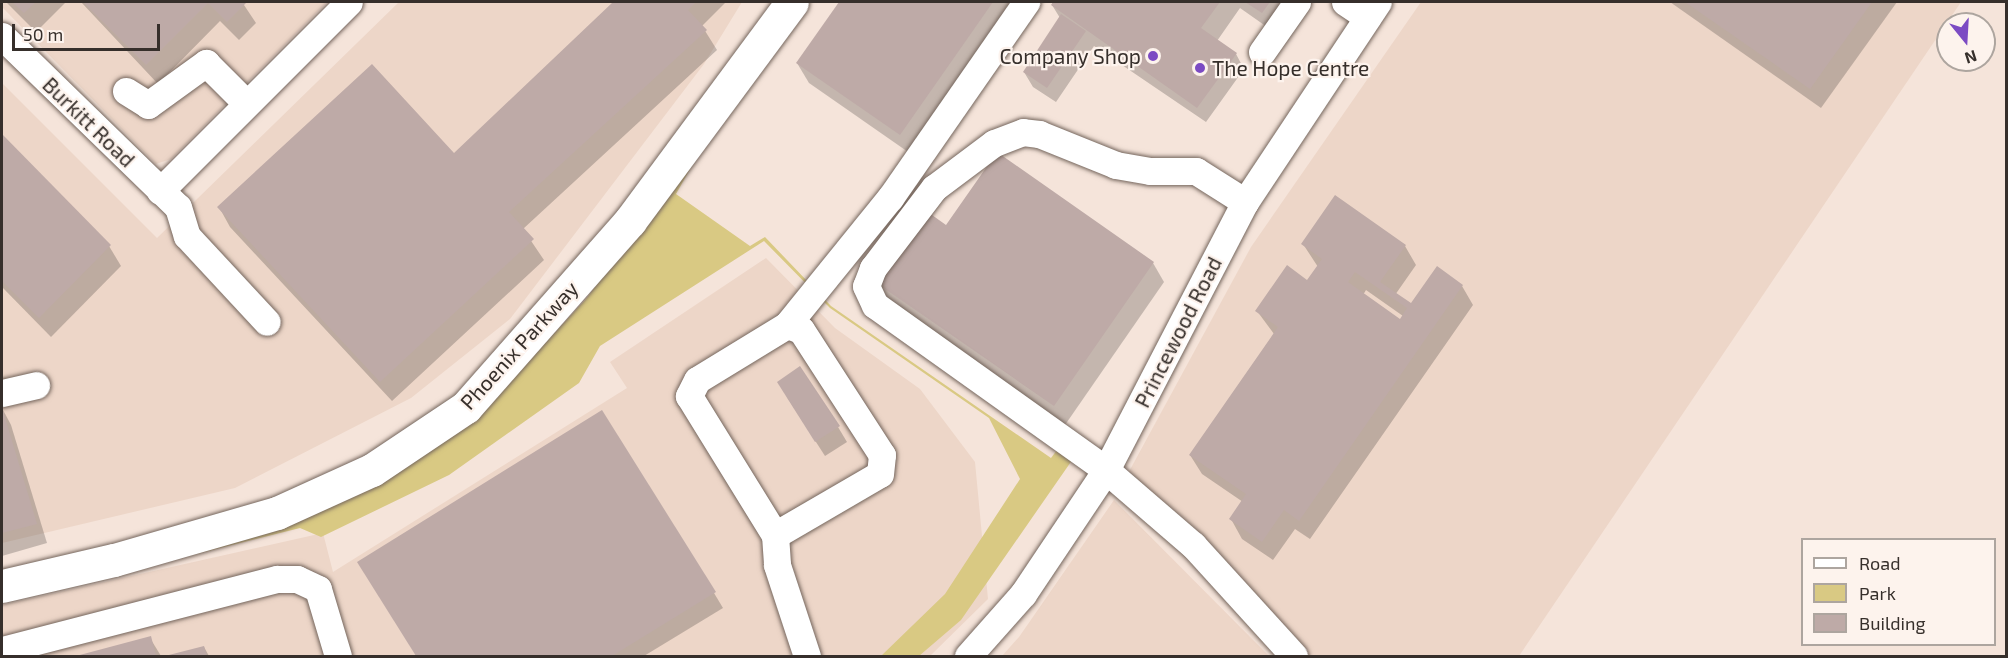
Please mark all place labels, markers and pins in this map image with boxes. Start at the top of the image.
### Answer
place label: Company Shop [999,43,1141,69]
marker: Company Shop [1146,49,1160,63]
place label: The Hope Centre [1212,55,1369,81]
marker: The Hope Centre [1193,61,1207,75]

